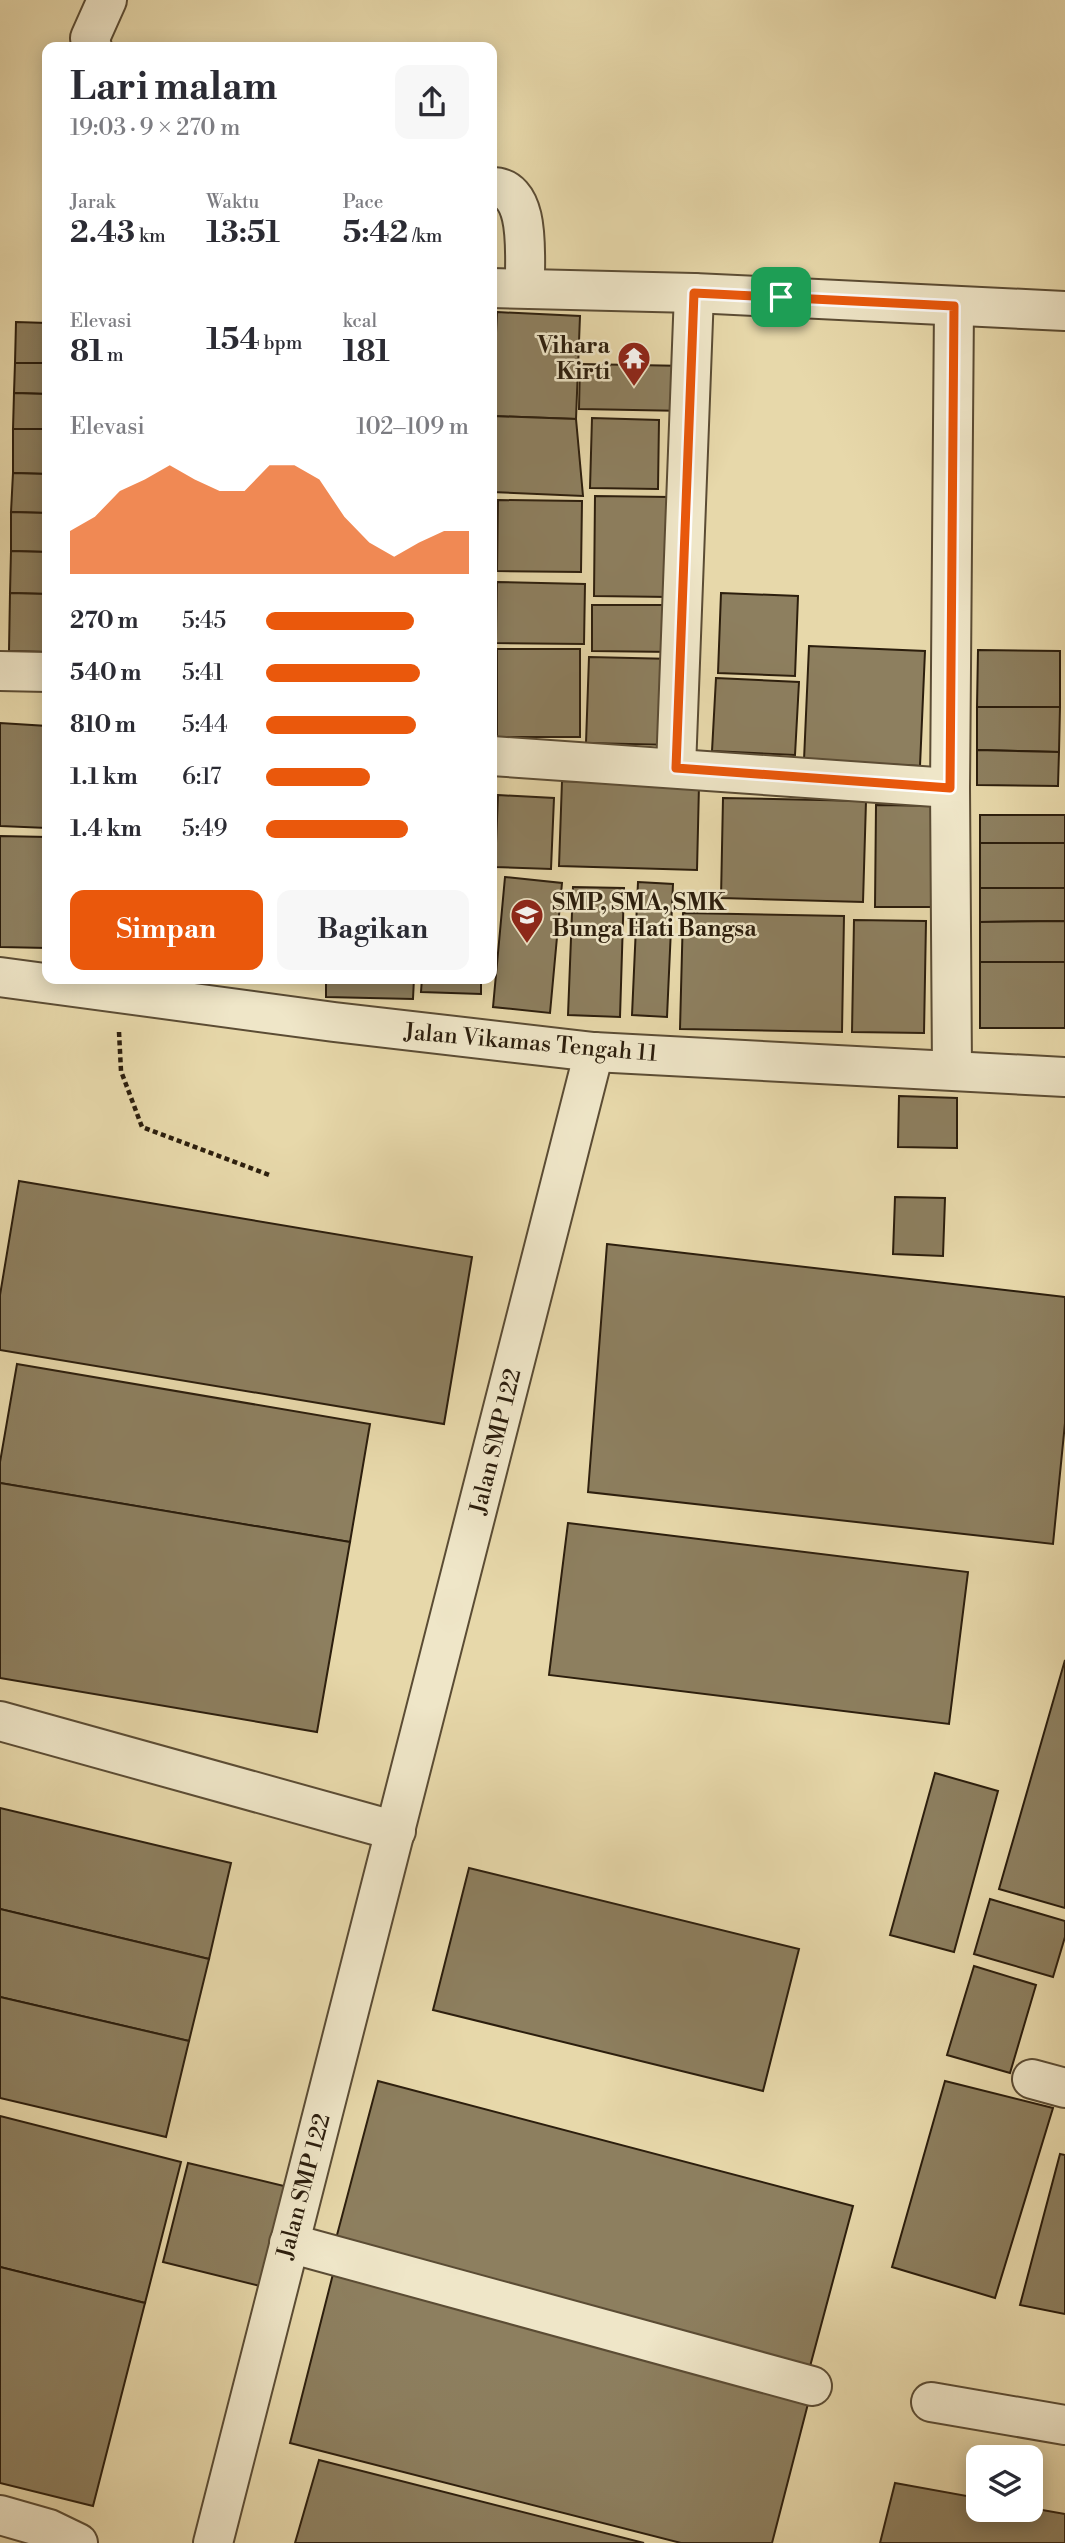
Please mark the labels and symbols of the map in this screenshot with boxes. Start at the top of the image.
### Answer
pin [751,267,811,327]
place label: Vihara Kirti [537,332,611,386]
temple icon: Vihara Kirti [615,339,653,388]
place label: SMP, SMA, SMK Bunga Hati Bangsa [552,889,757,943]
school or university icon: SMP, SMA, SMK Bunga Hati Bangsa [508,896,546,945]
street label: Jalan Vikamas Tengah 11 [402,1018,659,1068]
street label: Jalan SMP 122 [464,1366,528,1518]
street label: Jalan SMP 122 [271,2111,337,2263]

